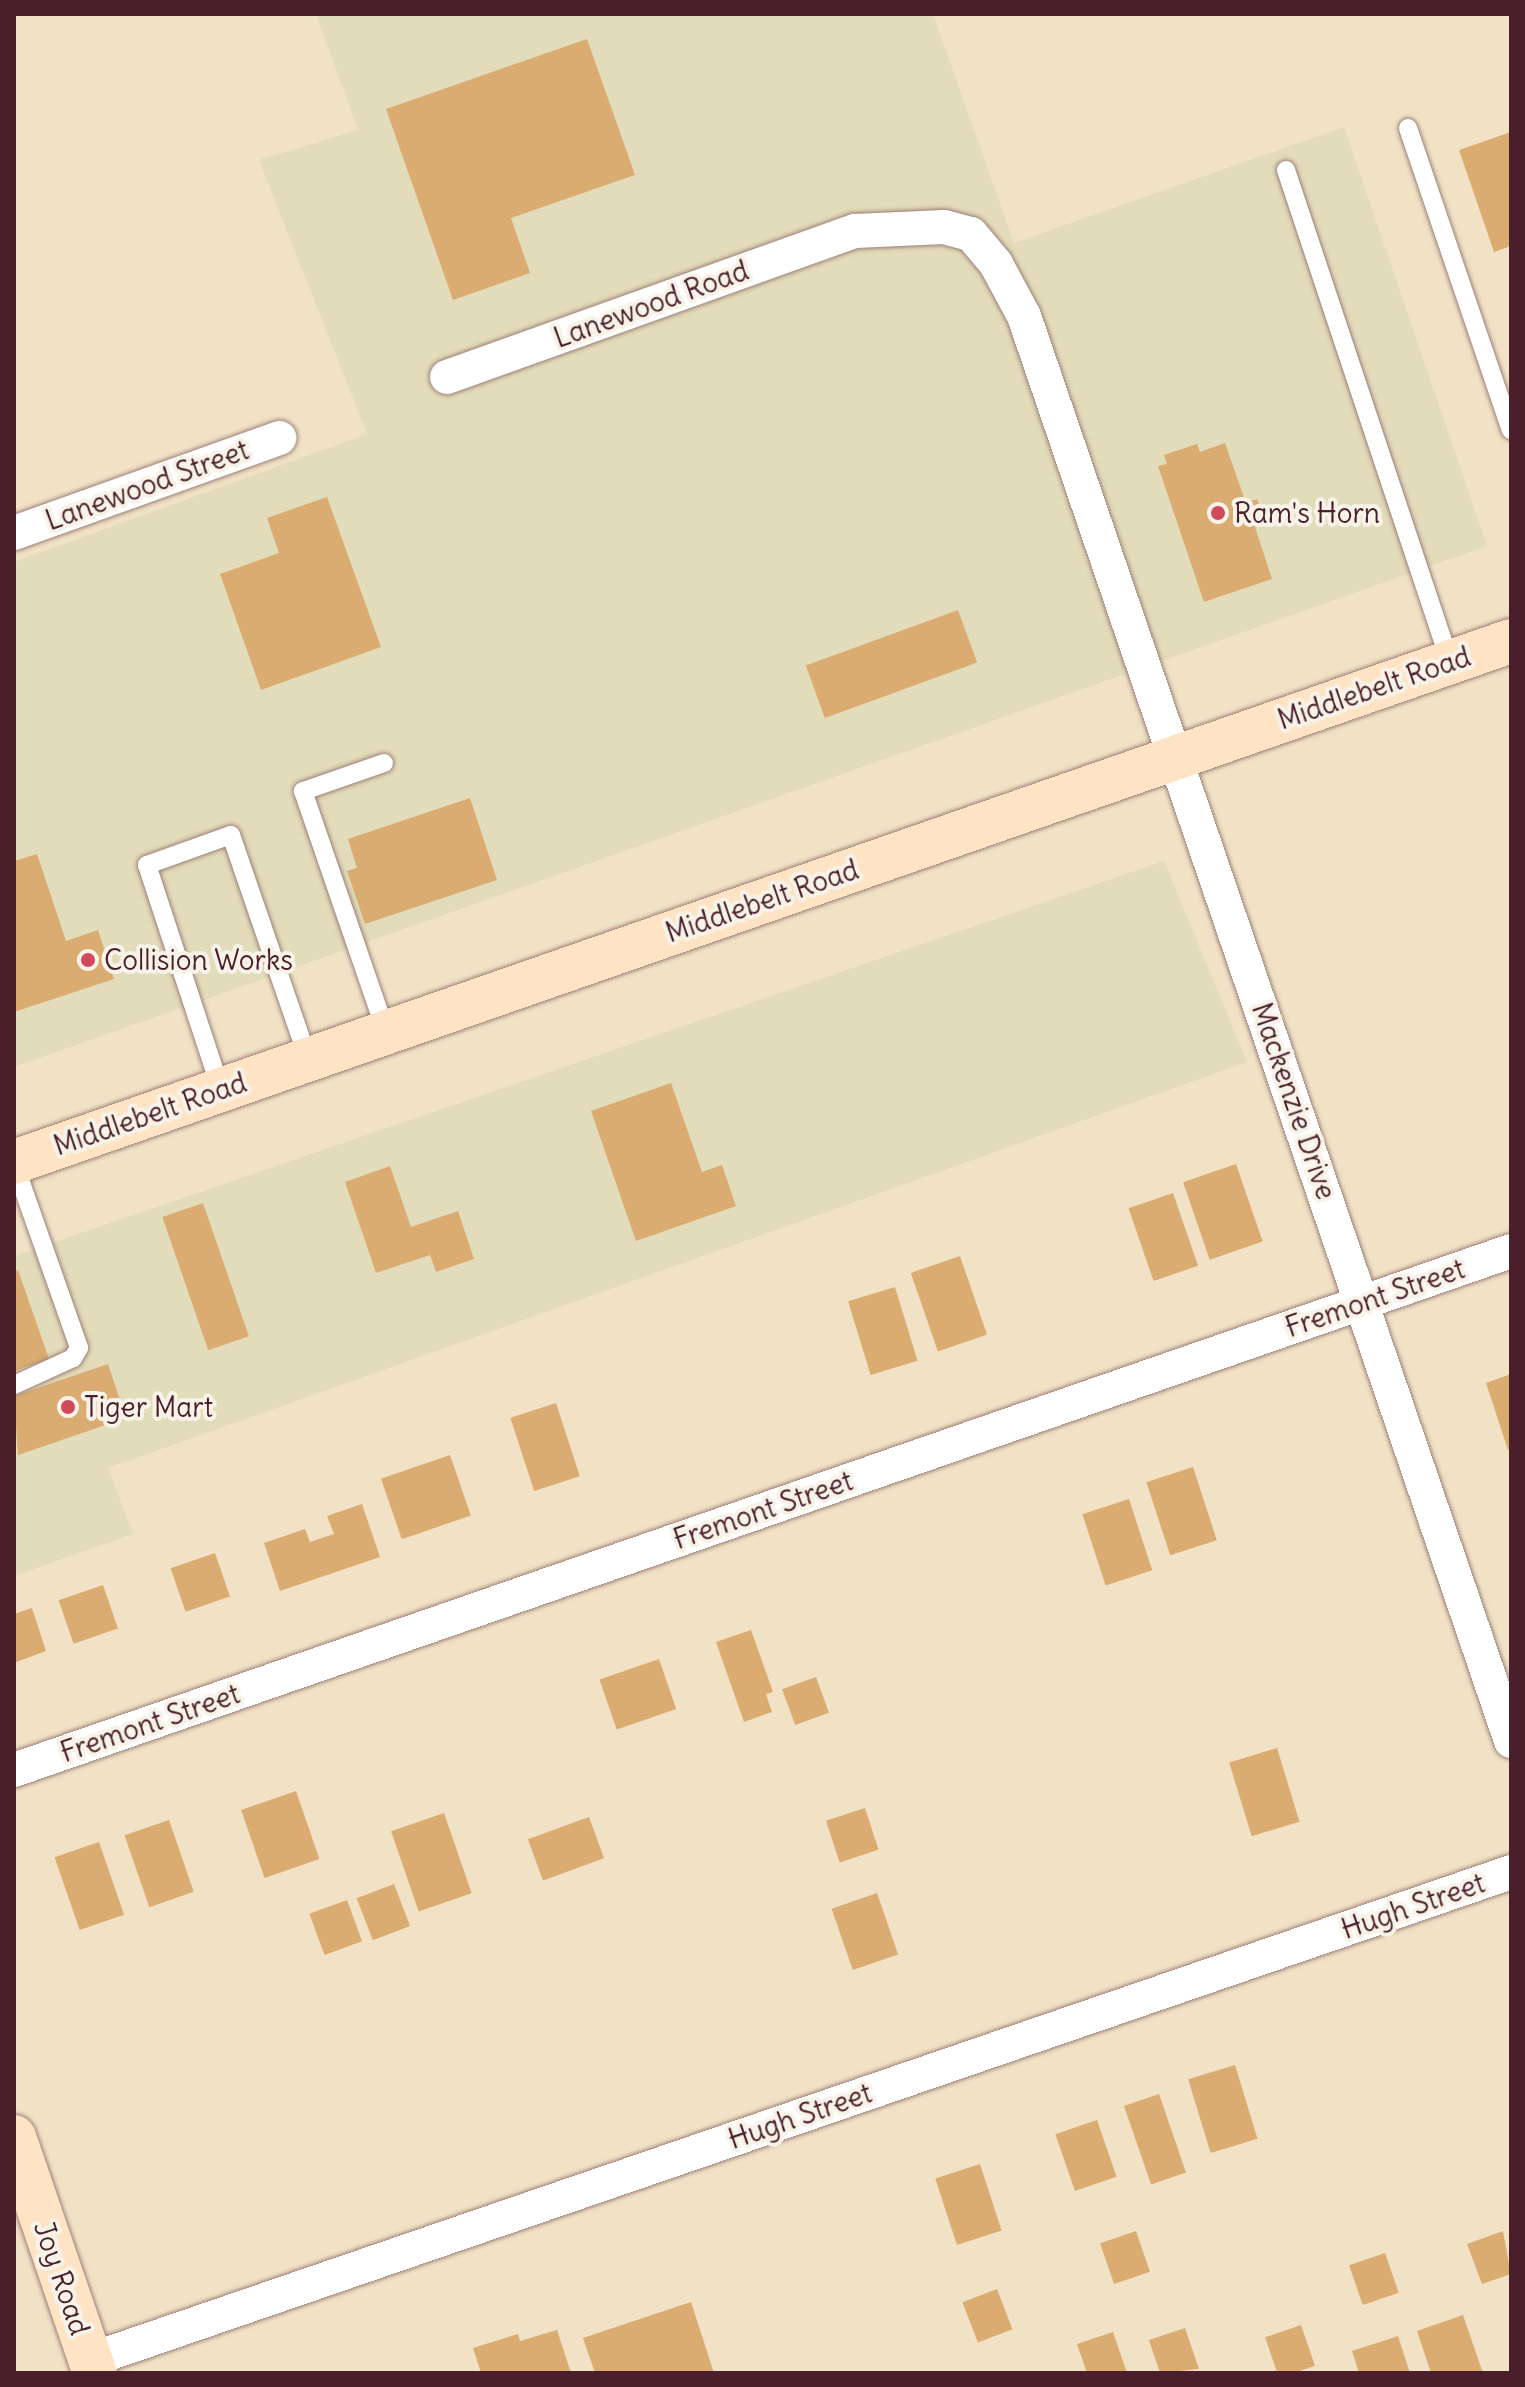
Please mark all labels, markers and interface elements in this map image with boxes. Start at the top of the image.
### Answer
street label: Lanewood Road [549,253,753,355]
street label: Lanewood Street [41,433,253,537]
place label: Ram's Horn [1234,496,1380,530]
marker: Ram's Horn [1209,504,1227,522]
street label: Middlebelt Road [1273,639,1475,737]
street label: Middlebelt Road [661,852,863,950]
place label: Collision Works [104,943,293,977]
marker: Collision Works [79,951,97,969]
street label: Mackenzie Drive [1245,998,1343,1204]
street label: Middlebelt Road [49,1065,251,1163]
street label: Fremont Street [1281,1252,1469,1344]
place label: Tiger Mart [84,1390,213,1424]
marker: Tiger Mart [59,1398,77,1416]
street label: Fremont Street [669,1464,857,1556]
street label: Fremont Street [56,1677,244,1769]
street label: Hugh Street [1337,1866,1489,1946]
street label: Hugh Street [724,2076,876,2156]
street label: Joy Road [27,2217,97,2339]

